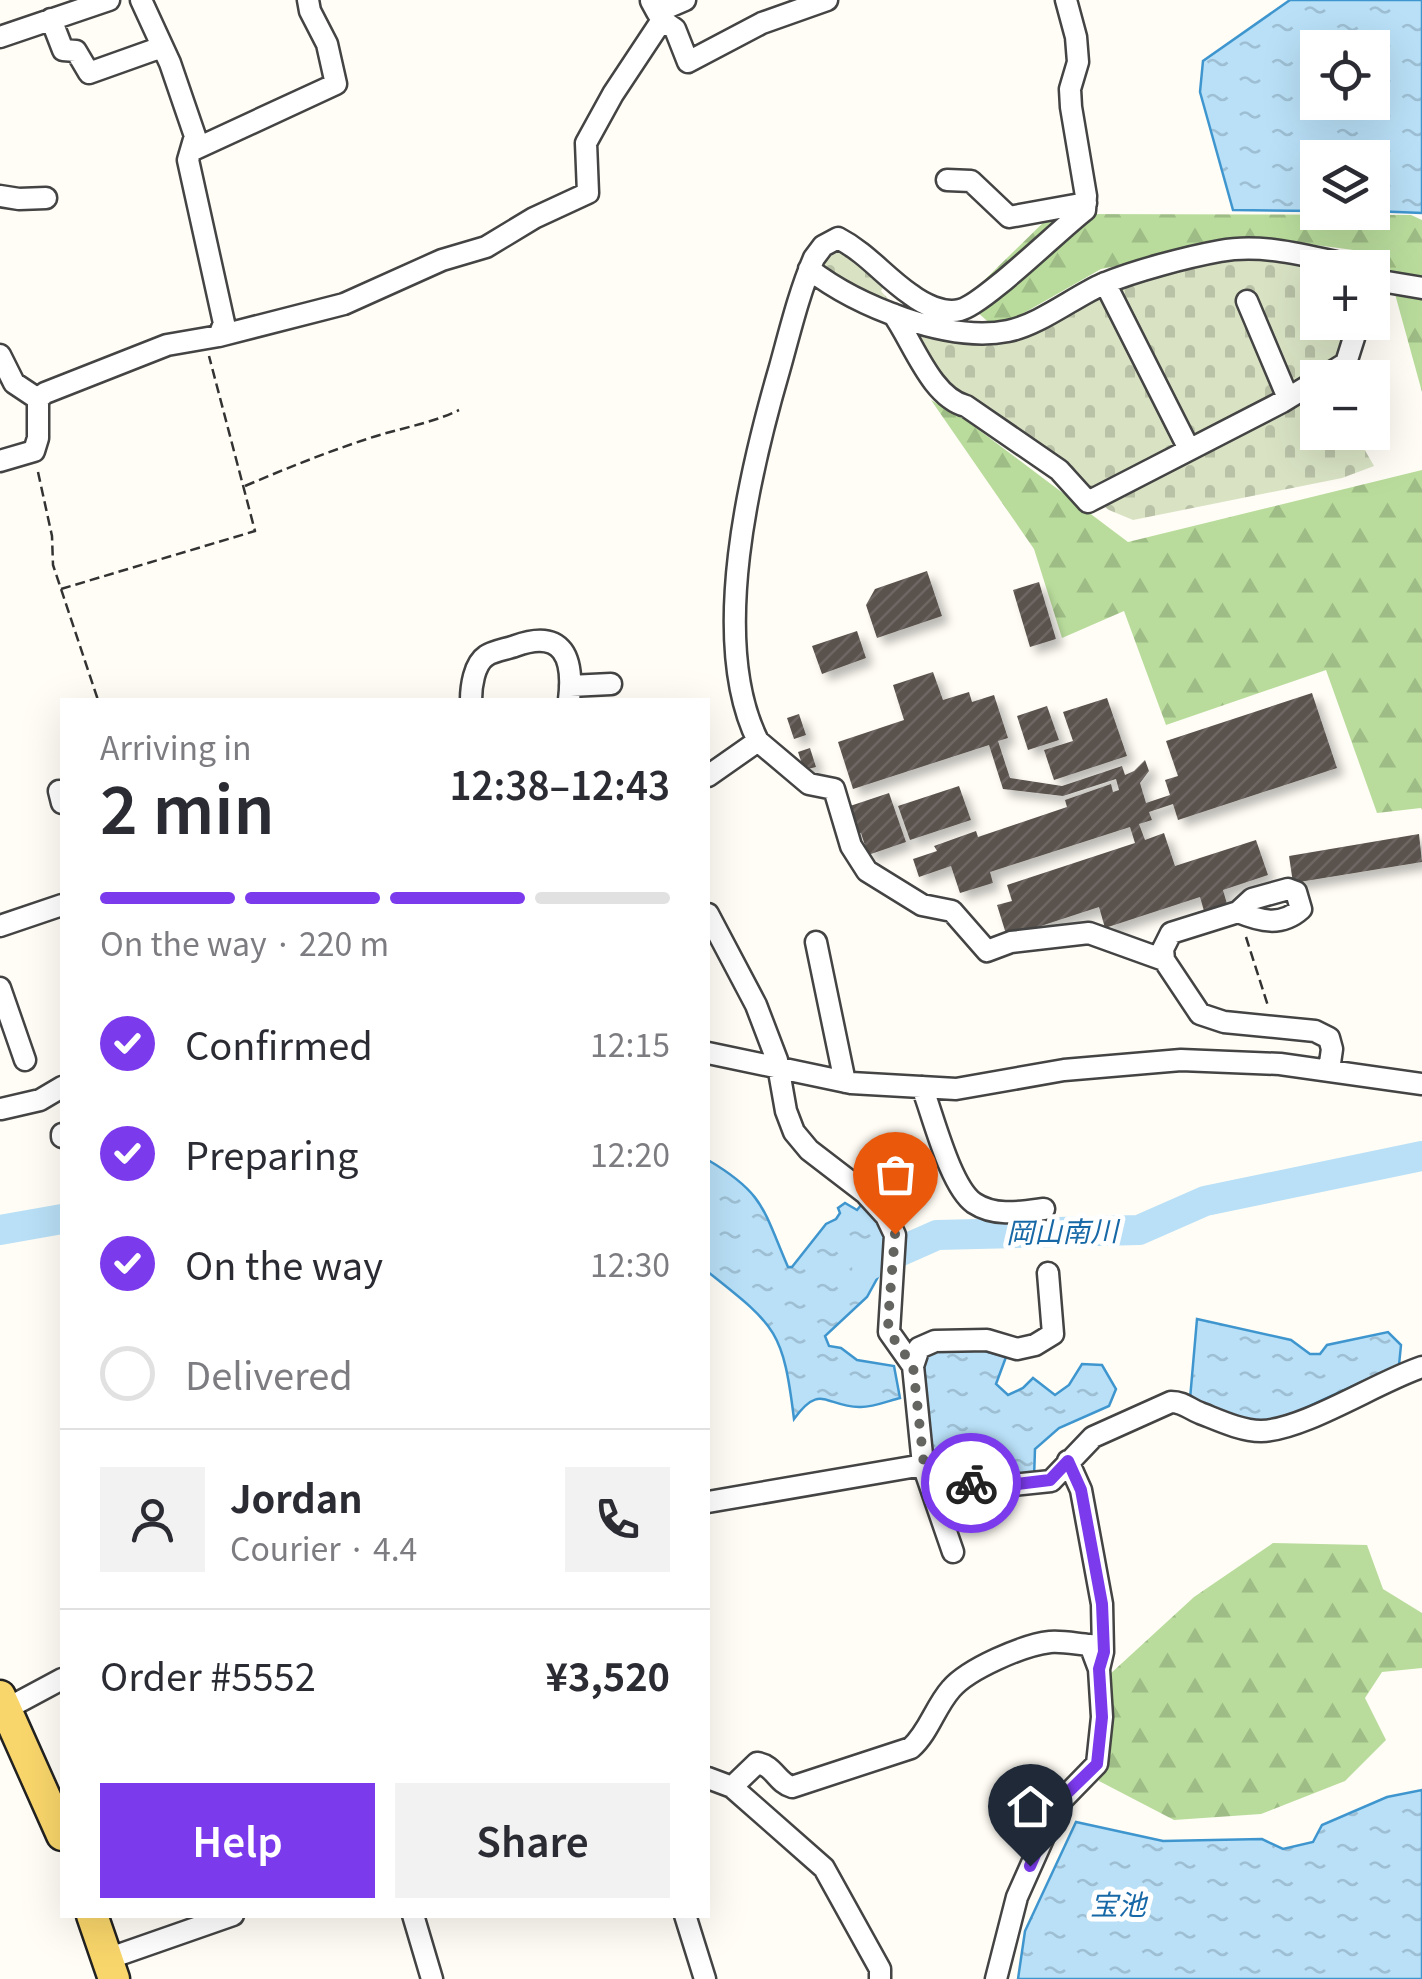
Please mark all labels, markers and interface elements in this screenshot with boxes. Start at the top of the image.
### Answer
map controls [1300,30,1390,450]
button: locate [1300,30,1390,120]
button: layers [1300,140,1390,230]
button: + [1300,250,1390,340]
button: − [1300,360,1390,450]
text: Arriving in [100,723,252,769]
text: 12:38–12:43 [449,756,670,811]
text: 2 min [100,759,275,853]
text: On the way · 220 m [100,919,389,965]
icon: check [100,1016,155,1071]
text: Confirmed [185,1016,373,1071]
text: 12:15 [590,1020,670,1066]
icon: check [100,1126,155,1181]
text: Preparing [185,1126,358,1181]
text: 12:20 [590,1130,670,1176]
pin [853,1132,938,1235]
icon: bag [868,1147,923,1202]
water label: 岡山南川 [1006,1209,1121,1251]
icon: check [100,1236,155,1291]
text: On the way [185,1236,383,1291]
text: 12:30 [590,1240,670,1286]
text: Delivered [185,1346,353,1401]
courier [921,1433,1021,1533]
icon: bike [944,1456,999,1511]
button: person [100,1467,205,1572]
button: phone [565,1467,670,1572]
text: Jordan [230,1469,363,1524]
text: Courier · 4.4 [230,1524,417,1570]
text: Order #5552 [100,1647,316,1702]
text: ¥3,520 [546,1647,670,1702]
pin [988,1764,1073,1867]
icon: home [1003,1779,1058,1834]
button: Help [100,1783,375,1898]
button: Share [395,1783,670,1898]
water label: 宝池 [1090,1883,1149,1923]

